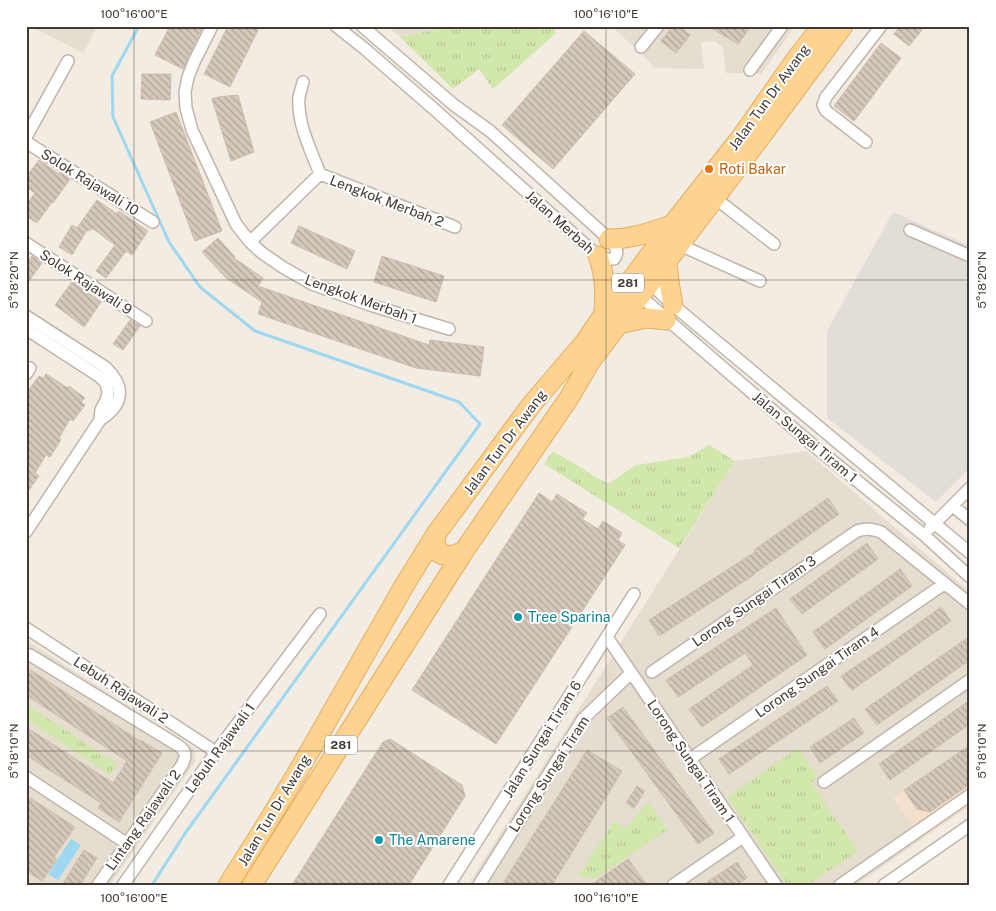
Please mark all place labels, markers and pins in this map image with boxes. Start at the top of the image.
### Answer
place label: Roti Bakar [719,161,786,177]
marker: Roti Bakar [703,163,715,175]
place label: Tree Sparina [528,609,611,625]
marker: Tree Sparina [512,611,524,623]
place label: The Amarene [389,832,476,848]
marker: The Amarene [373,834,385,846]

